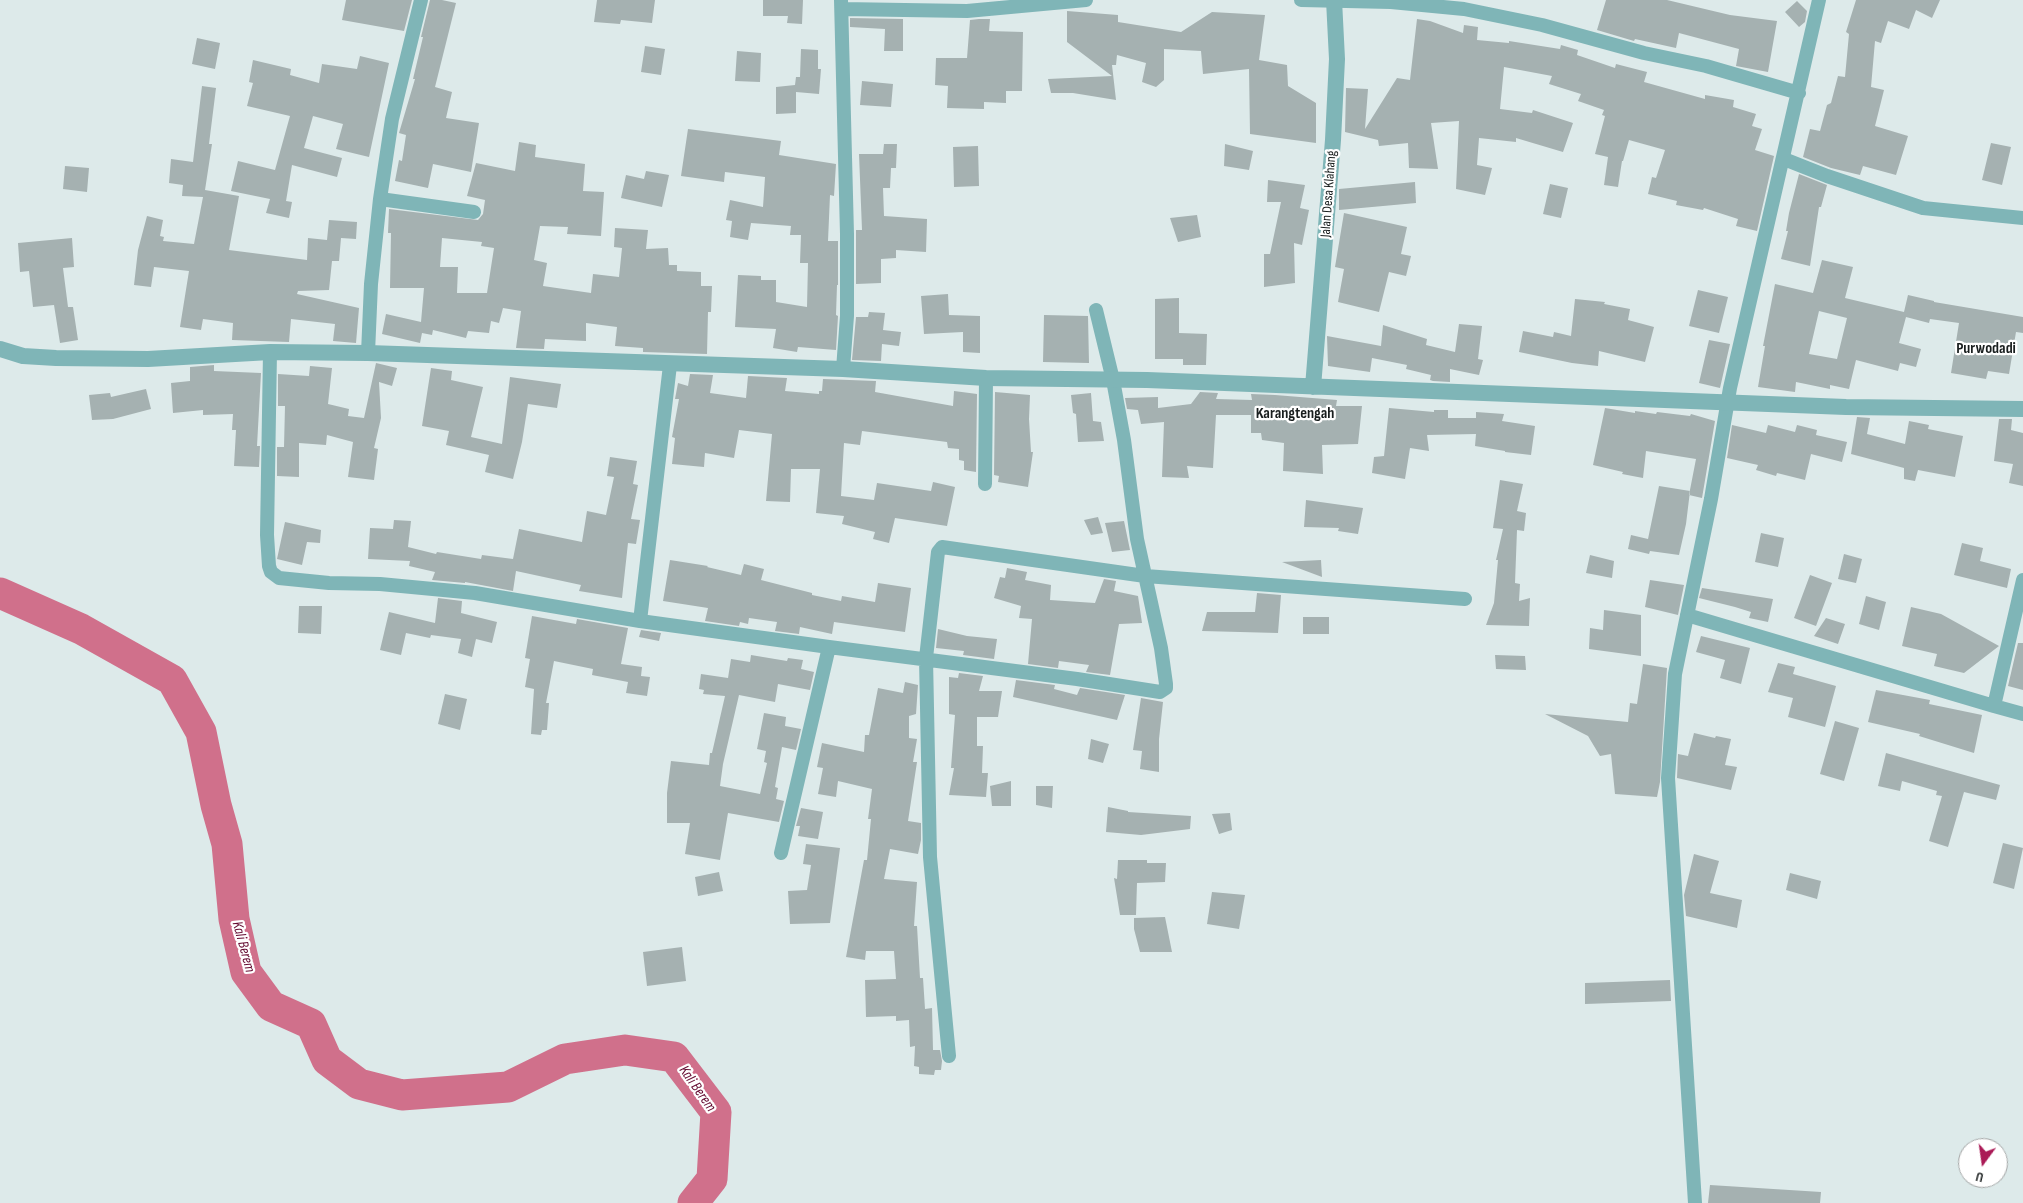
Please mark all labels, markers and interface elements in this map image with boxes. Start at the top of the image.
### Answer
street label: Jalan Desa Klahang [1318,150,1340,238]
district label: Purwodadi [1956,339,2016,359]
district label: Karangtengah [1256,404,1334,424]
water label: Kali Berem [228,919,258,975]
water label: Kali Berem [675,1062,719,1116]
north arrow [1958,1138,2008,1188]
text: U [1974,1168,1985,1186]

